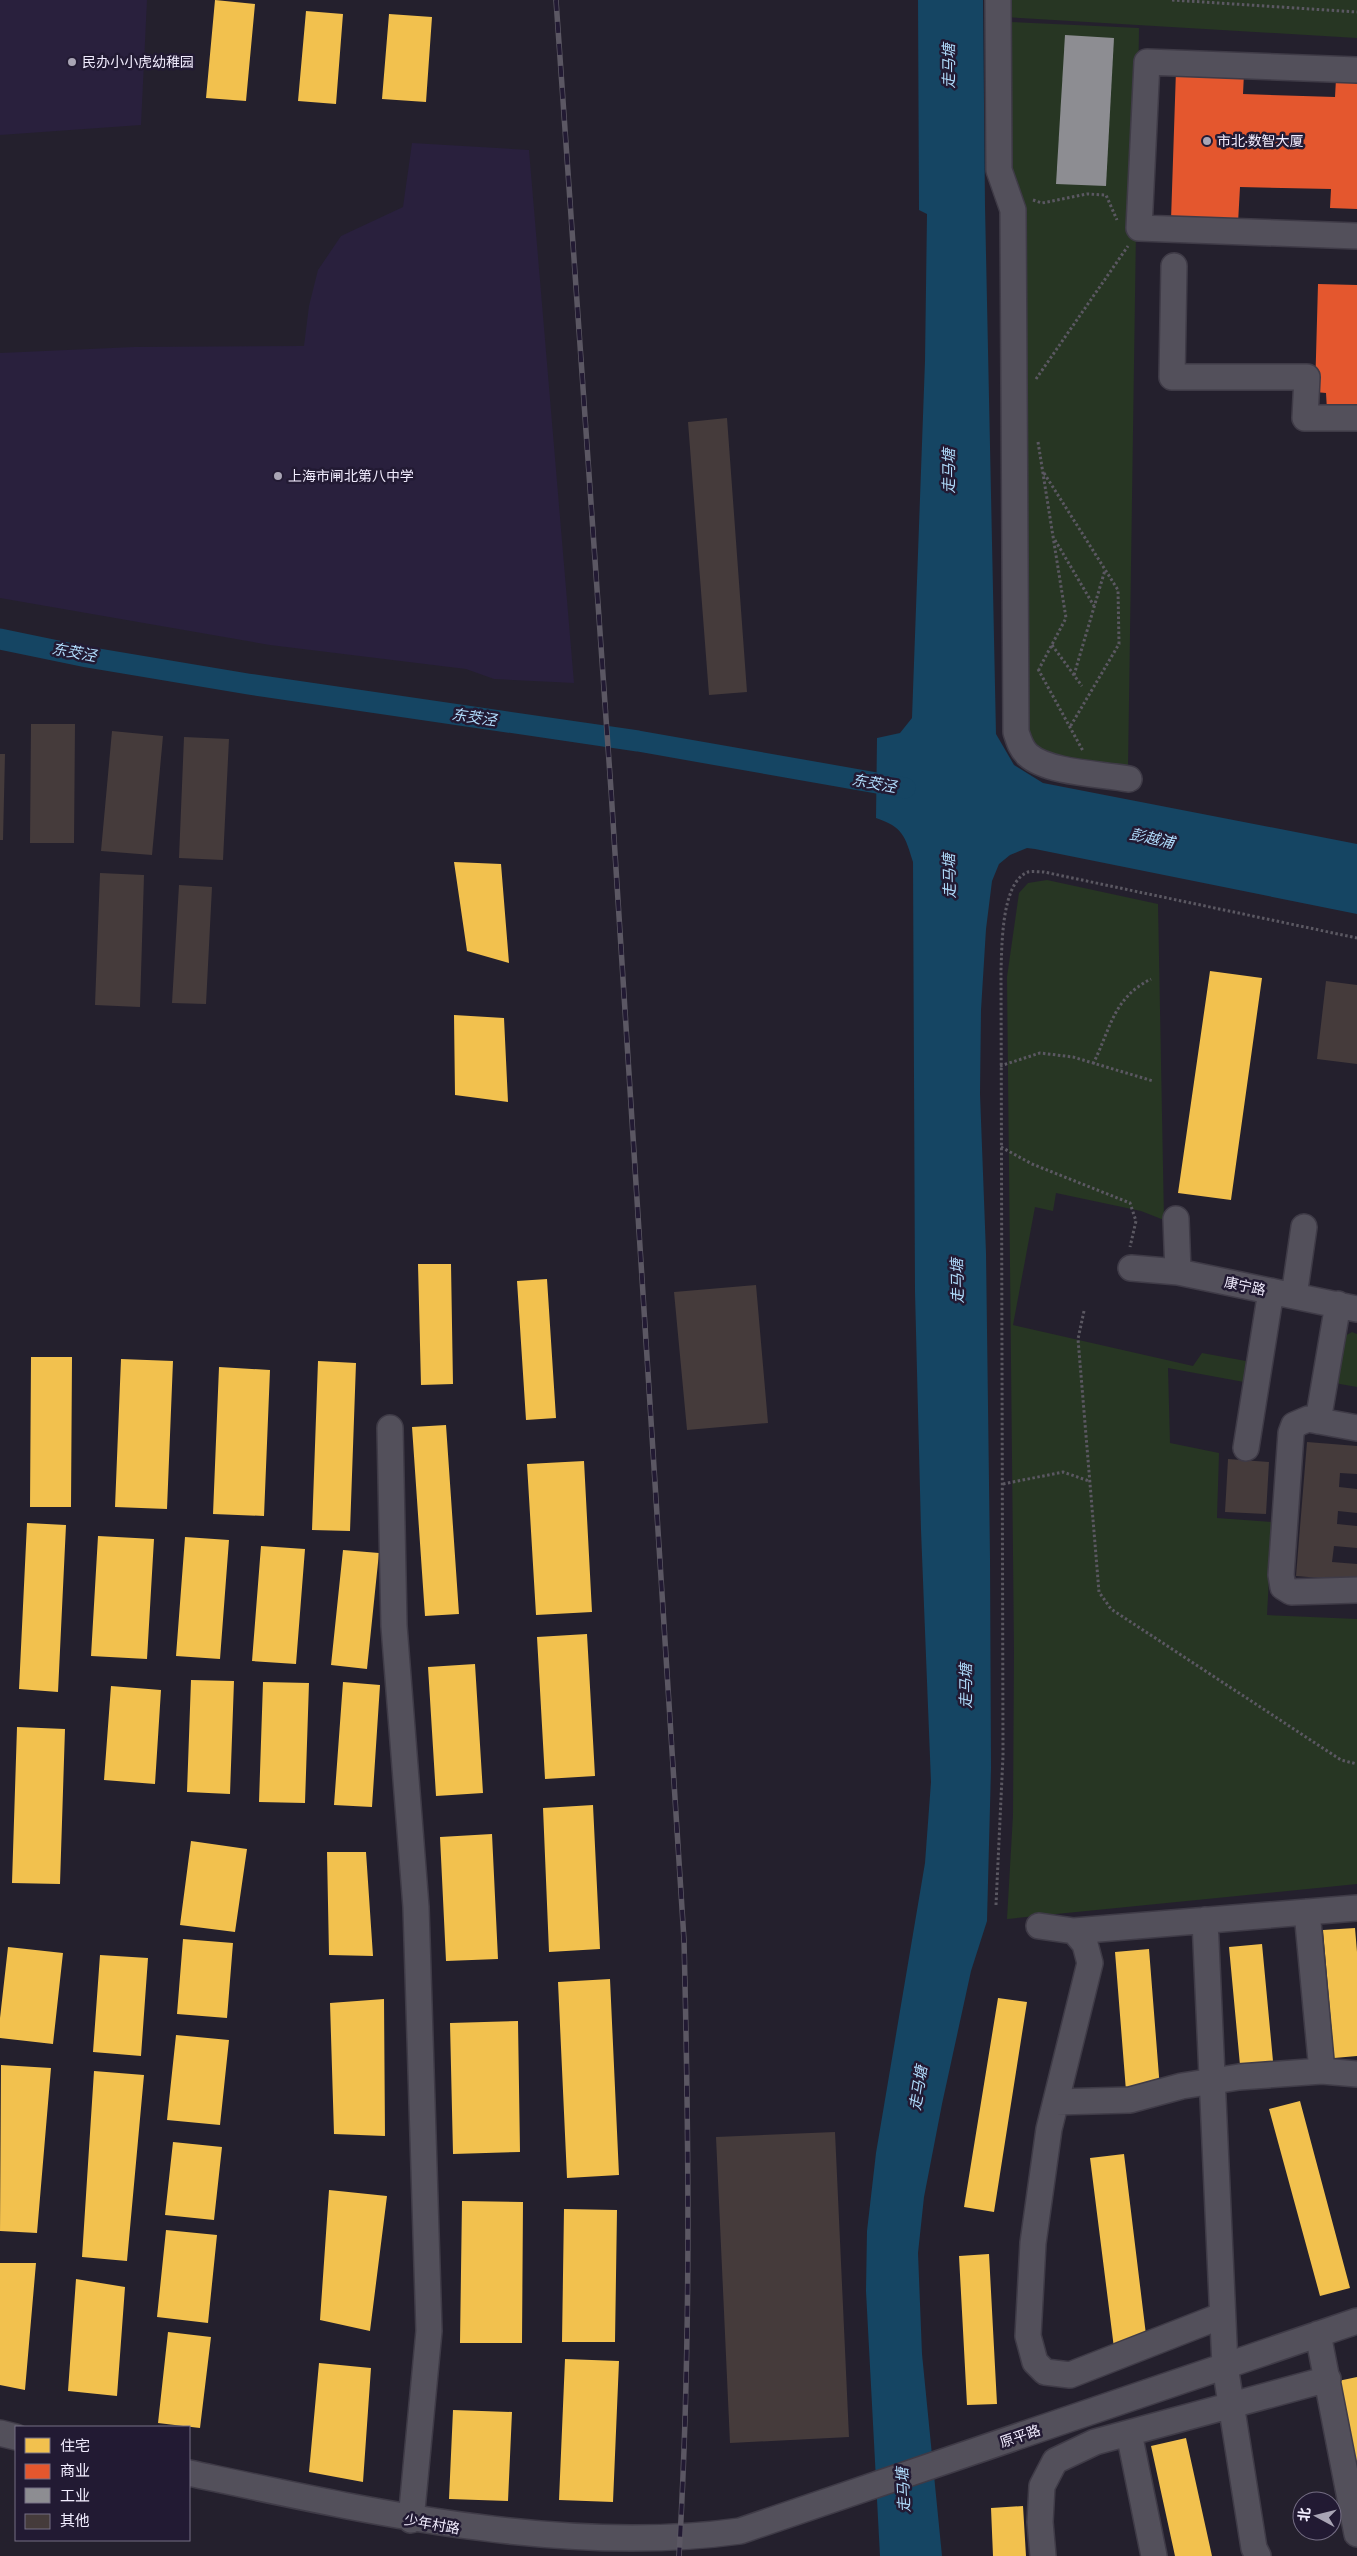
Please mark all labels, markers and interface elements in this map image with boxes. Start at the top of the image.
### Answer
water label: 走马塘 [939,41,958,89]
place label: 民办小小虎幼稚园 [82,53,194,71]
marker: 民办小小虎幼稚园 [66,56,78,68]
place label: 市北·数智大厦 [1217,132,1304,150]
marker: 市北·数智大厦 [1201,135,1213,147]
water label: 走马塘 [939,446,958,494]
place label: 上海市闸北第八中学 [288,467,414,485]
marker: 上海市闸北第八中学 [272,470,284,482]
water label: 东茭泾 [50,639,100,666]
water label: 东茭泾 [450,704,500,730]
water label: 东茭泾 [850,770,900,797]
water label: 彭越浦 [1128,824,1178,852]
water label: 走马塘 [939,850,959,899]
water label: 走马塘 [947,1255,967,1304]
street label: 康宁路 [1223,1273,1267,1299]
water label: 走马塘 [956,1661,975,1709]
water label: 走马塘 [905,2061,931,2112]
street label: 原平路 [997,2421,1043,2451]
legend [15,2426,190,2541]
text: 住宅 [60,2436,90,2455]
text: 商业 [60,2461,90,2480]
water label: 走马塘 [892,2464,914,2513]
text: 工业 [60,2486,90,2505]
north arrow [1292,2491,1342,2541]
text: 北 [1294,2506,1314,2522]
street label: 少年村路 [403,2510,461,2538]
text: 其他 [60,2511,90,2530]

